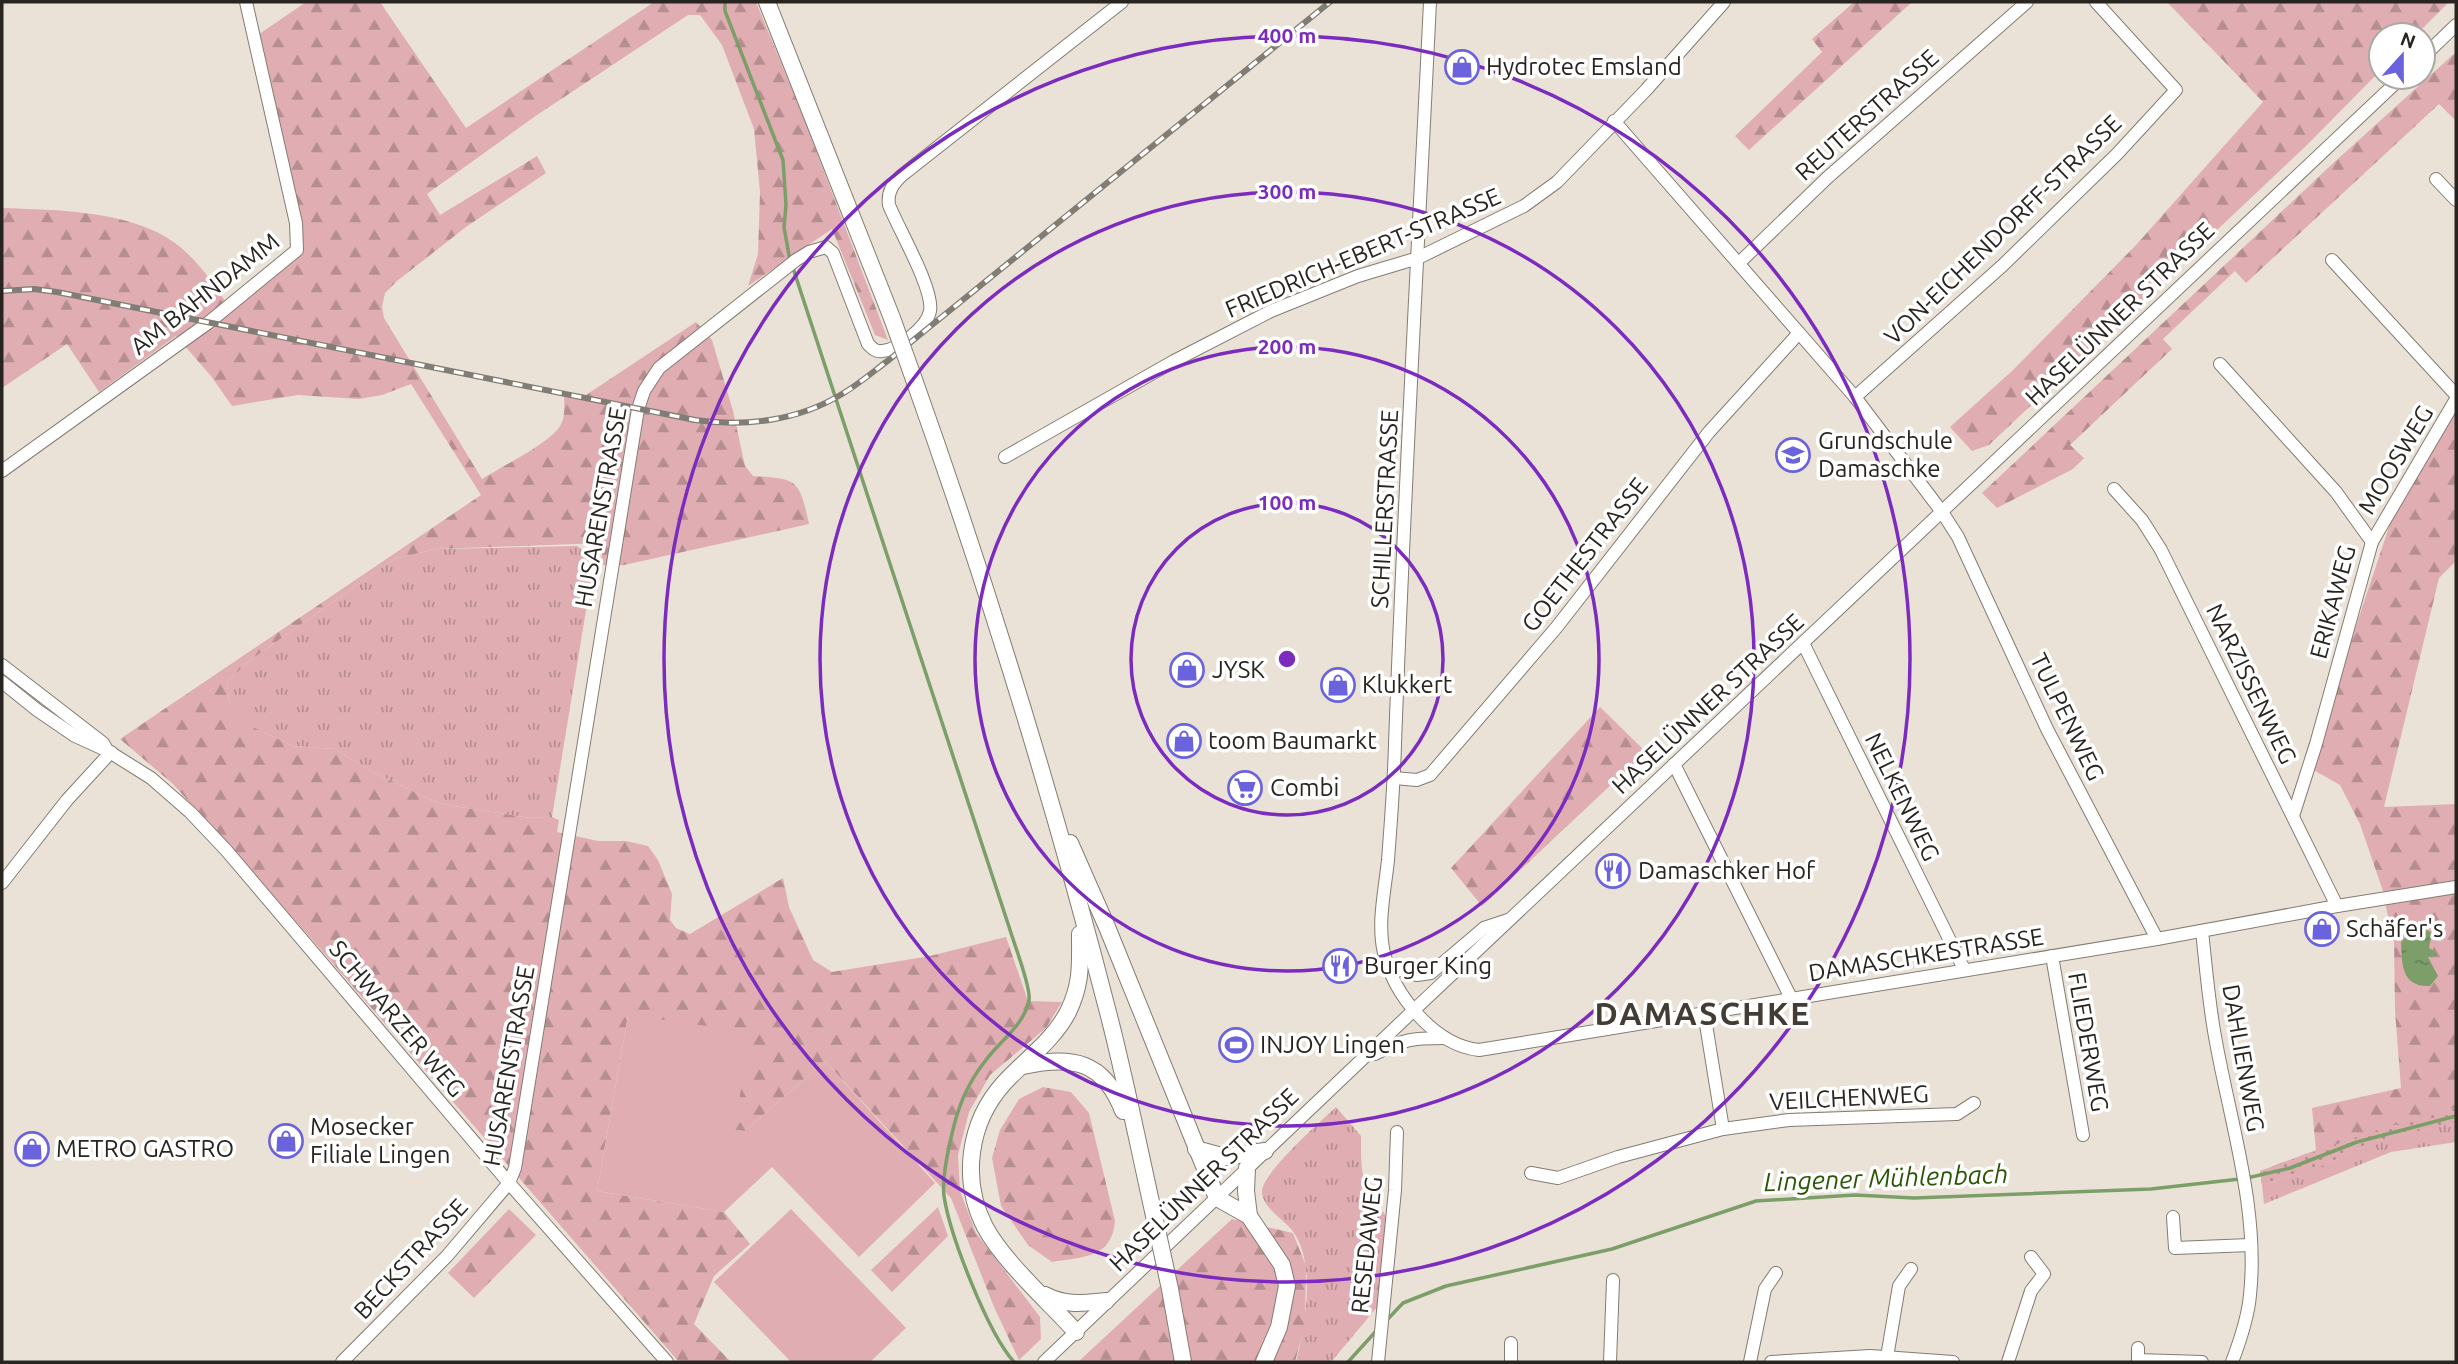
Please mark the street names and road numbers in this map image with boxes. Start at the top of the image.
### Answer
street label: REUTERSTRASSE [1790,44,1944,186]
street label: VON-EICHENDORFF-STRASSE [1879,109,2126,350]
street label: FRIEDRICH-EBERT-STRASSE [1221,182,1504,323]
street label: HASELÜNNER STRASSE [2020,217,2219,411]
street label: AM BAHNDAMM [125,227,284,360]
street label: MOOSWEG [2353,401,2439,519]
street label: HUSARENSTRASSE [570,405,631,609]
street label: SCHILLERSTRASSE [1366,409,1403,609]
street label: GOETHESTRASSE [1516,472,1653,637]
street label: ERIKAWEG [2304,542,2361,662]
street label: NARZISSENWEG [2201,599,2302,768]
street label: HASELÜNNER STRASSE [1606,608,1809,799]
street label: TULPENWEG [2025,649,2110,785]
street label: NELKENWEG [1860,728,1945,865]
street label: DAMASCHKESTRASSE [1807,923,2045,986]
street label: SCHWARZER WEG [324,935,471,1102]
street label: HUSARENSTRASSE [478,964,539,1168]
street label: FLIEDERWEG [2063,970,2114,1114]
street label: DAHLIENWEG [2217,982,2270,1134]
street label: VEILCHENWEG [1769,1080,1929,1115]
street label: HASELÜNNER STRASSE [1104,1083,1303,1277]
street label: RESEDAWEG [1346,1175,1387,1315]
street label: BECKSTRASSE [348,1193,473,1324]

